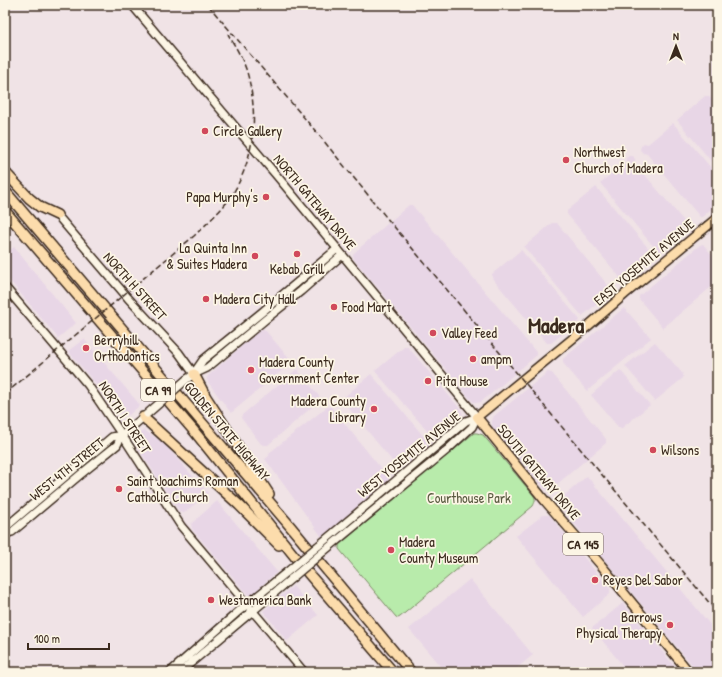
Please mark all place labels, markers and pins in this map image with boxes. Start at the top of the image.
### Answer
place label: Circle Gallery [213,121,282,141]
marker: Circle Gallery [200,126,210,136]
place label: Northwest Church of Madera [574,142,663,177]
marker: Northwest Church of Madera [561,155,571,165]
place label: Papa Murphy's [186,187,258,207]
marker: Papa Murphy's [261,192,271,202]
place label: La Quinta Inn & Suites Madera [166,238,248,273]
marker: Kebab Grill [292,249,302,259]
marker: La Quinta Inn & Suites Madera [250,251,260,261]
place label: Kebab Grill [270,259,325,278]
place label: Madera City Hall [214,289,297,309]
marker: Madera City Hall [201,294,211,304]
place label: Food Mart [341,297,391,316]
marker: Food Mart [329,302,339,312]
place label: Valley Feed [441,323,497,343]
marker: Valley Feed [428,328,438,338]
place label: Berryhill Orthodontics [94,330,160,365]
marker: Berryhill Orthodontics [81,343,91,353]
place label: ampm [481,349,512,369]
place label: Madera County Government Center [259,352,360,387]
marker: ampm [468,354,478,364]
marker: Madera County Government Center [246,365,256,375]
place label: Pita House [436,371,489,390]
marker: Pita House [423,376,433,386]
place label: Madera County Library [291,391,366,427]
marker: Madera County Library [369,404,379,414]
place label: Wilsons [661,440,699,459]
marker: Wilsons [648,445,658,455]
place label: Saint Joachims Roman Catholic Church [127,471,239,506]
marker: Saint Joachims Roman Catholic Church [114,484,124,494]
place label: Madera County Museum [399,532,478,568]
marker: Madera County Museum [386,545,396,555]
place label: Reyes Del Sabor [603,570,684,590]
marker: Reyes Del Sabor [590,575,600,585]
place label: Westamerica Bank [219,590,312,609]
marker: Westamerica Bank [206,595,216,605]
place label: Barrows Physical Therapy [576,607,662,643]
marker: Barrows Physical Therapy [665,620,675,630]

